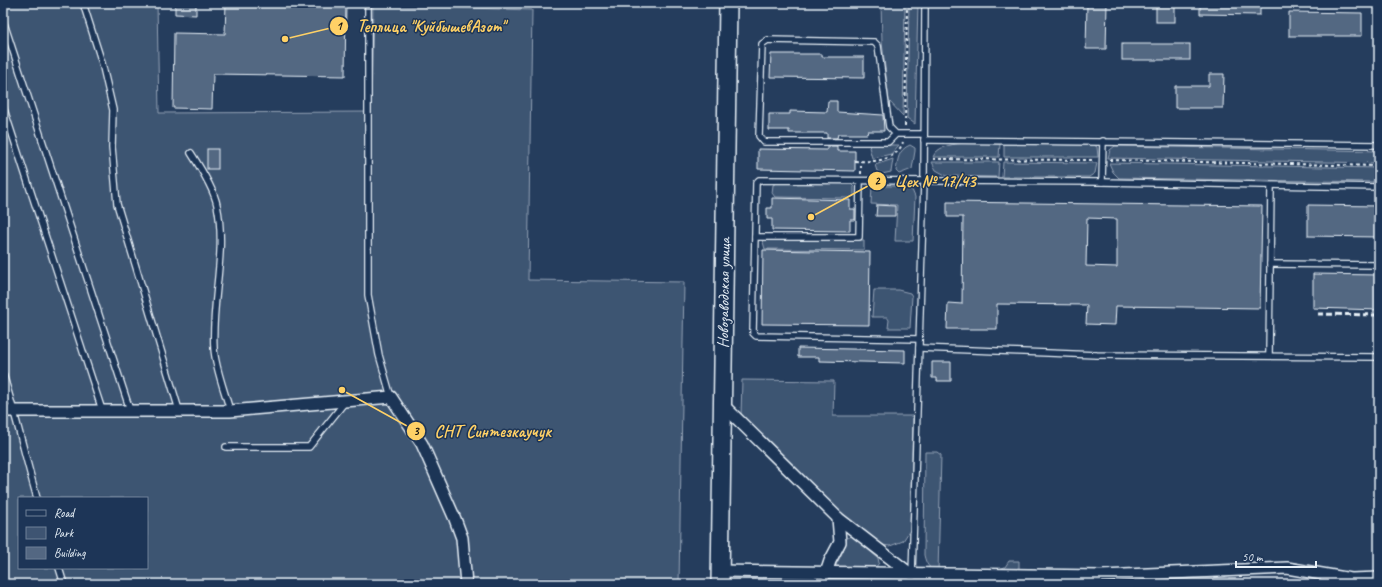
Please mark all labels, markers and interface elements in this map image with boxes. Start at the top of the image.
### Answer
callout: Теплица "КуйбышевАзот" [329,11,513,40]
text: Теплица "КуйбышевАзот" [357,16,509,37]
text: 1 [336,18,343,34]
callout: Цех № 17/43 [867,166,984,195]
text: Цех № 17/43 [894,171,977,192]
text: 2 [874,173,881,189]
street label: Новозаводская улица [713,236,735,348]
callout: СНТ Синтезкаучук [406,417,559,446]
text: СНТ Синтезкаучук [435,421,552,442]
text: 3 [413,423,420,439]
legend [18,497,148,569]
text: Road [54,505,76,521]
text: Park [54,525,75,541]
scale bar [1236,543,1316,569]
text: Building [54,545,86,561]
text: 50 m [1242,549,1264,565]

